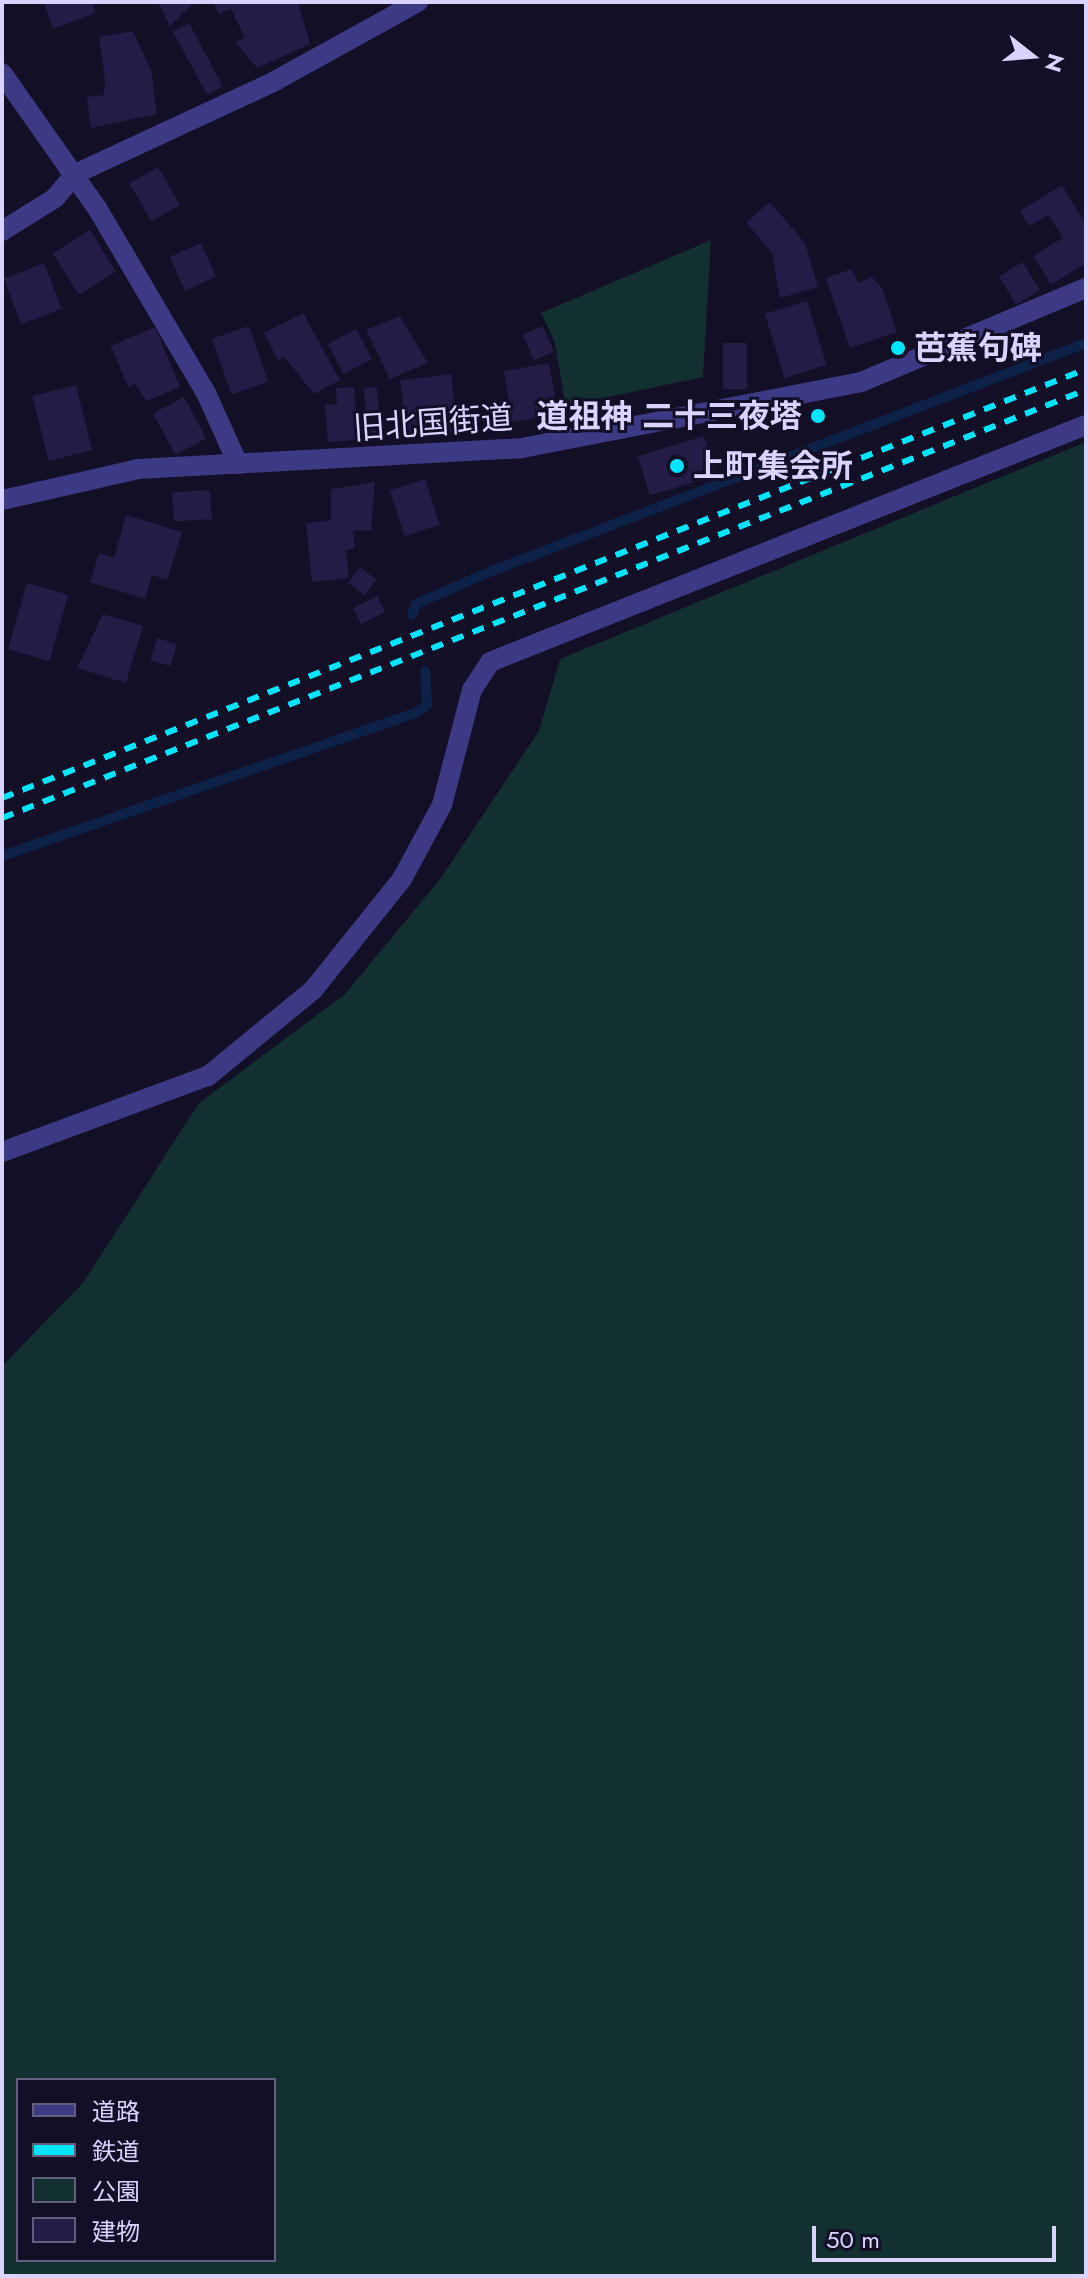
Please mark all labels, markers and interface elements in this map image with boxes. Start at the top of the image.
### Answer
north arrow [992,16,1072,96]
text: N [1037,50,1073,76]
place label: 芭蕉句碑 [914,329,1042,367]
marker: 芭蕉句碑 [889,339,907,357]
place label: 道祖神 二十三夜塔 [536,397,802,435]
street label: 旧北国街道 [352,398,514,448]
marker: 道祖神 二十三夜塔 [809,407,827,425]
place label: 上町集会所 [693,447,853,485]
marker: 上町集会所 [668,457,686,475]
legend [16,2078,276,2262]
text: 道路 [92,2094,140,2129]
text: 鉄道 [92,2134,140,2169]
text: 公園 [92,2174,140,2209]
scale bar [816,2210,1060,2260]
text: 建物 [92,2214,140,2249]
text: 50 m [826,2222,880,2257]

